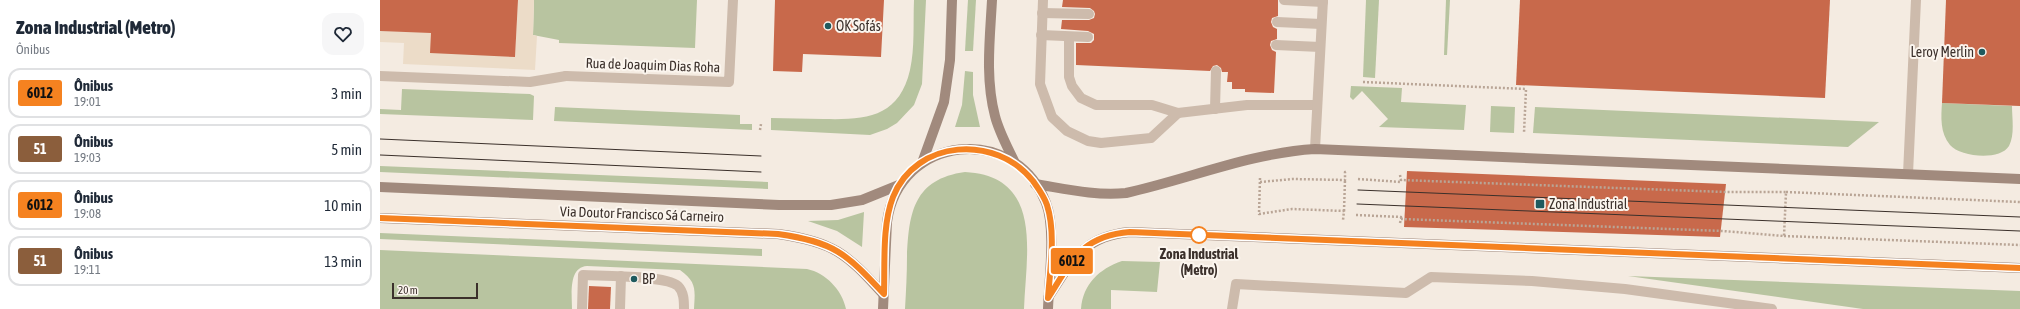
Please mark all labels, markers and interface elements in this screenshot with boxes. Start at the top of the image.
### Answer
button: heart [322,13,364,55]
text: Zona Industrial (Metro) [16,16,176,38]
place label: OK Sofás [836,18,881,34]
marker: OK Sofás [823,21,833,31]
text: Ônibus [16,42,50,57]
place label: Leroy Merlin [1910,44,1974,60]
marker: Leroy Merlin [1977,47,1987,57]
street label: Rua de Joaquim Dias Roha [585,55,721,75]
text: Ônibus [74,77,113,94]
text: 6012 [27,85,53,101]
text: 3 min [331,85,362,102]
text: 19:01 [74,94,101,109]
text: Ônibus [74,133,113,150]
text: 51 [33,141,47,157]
text: 5 min [331,141,362,158]
text: 19:03 [74,150,101,165]
text: Ônibus [74,189,113,206]
place label: Zona Industrial [1549,196,1628,212]
text: 6012 [27,197,53,213]
text: 10 min [324,197,362,214]
marker: Zona Industrial [1534,198,1546,210]
street label: Via Doutor Francisco Sá Carneiro [560,203,724,225]
text: 19:08 [74,206,101,221]
marker: Zona Industrial (Metro) [1190,226,1208,244]
text: Ônibus [74,245,113,262]
place label: Zona Industrial (Metro) [1160,246,1238,278]
line badge: 6012 [1044,248,1100,274]
text: 51 [33,253,47,269]
text: 13 min [324,253,362,270]
text: 6012 [1059,253,1085,269]
text: 19:11 [74,262,101,277]
place label: BP [642,271,656,287]
marker: BP [629,274,639,284]
scale bar [392,281,478,300]
text: 20 m [398,284,418,296]

